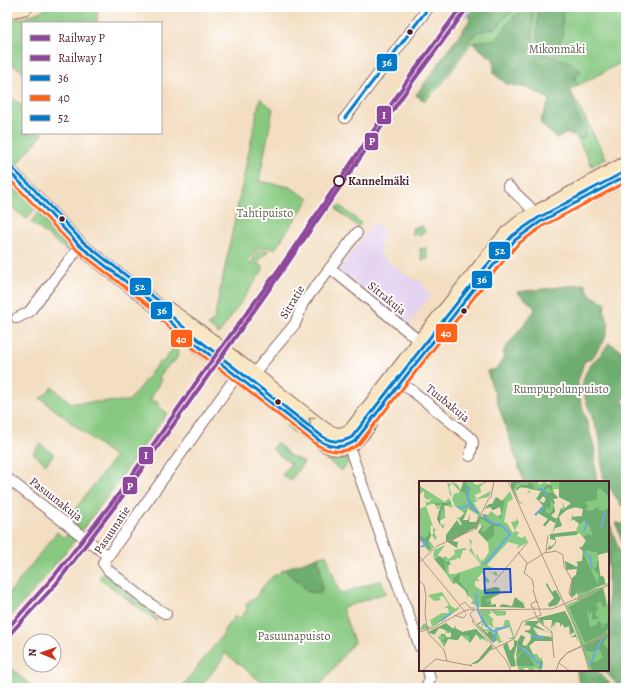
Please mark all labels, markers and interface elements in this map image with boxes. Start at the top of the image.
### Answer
legend [22,22,162,134]
unlabelled marker [405,27,415,37]
text: Railway P [58,30,105,46]
park label: Mikonmäki [529,41,585,57]
text: Railway I [58,50,103,66]
line badge: 36 [376,53,398,72]
text: 36 [382,55,392,70]
text: 36 [58,70,69,86]
text: 40 [58,90,70,106]
line badge: I [376,105,392,125]
text: I [382,108,386,123]
text: 52 [58,110,69,126]
line badge: P [364,132,379,151]
text: P [369,134,376,149]
place label: Kannelmäki [348,173,410,189]
marker: Kannelmäki [333,175,345,187]
park label: Tahtipuisto [237,205,293,221]
unlabelled marker [57,214,67,224]
line badge: 52 [488,241,511,260]
text: 52 [495,243,506,258]
line badge: 36 [471,270,493,289]
text: 36 [477,272,487,287]
line badge: 52 [129,277,152,296]
street label: Sitrakuja [365,278,410,319]
text: 52 [135,279,146,294]
street label: Sitratie [276,282,308,322]
line badge: 36 [150,301,173,320]
text: 36 [157,303,167,318]
unlabelled marker [459,306,469,316]
line badge: 40 [435,323,458,343]
text: 40 [441,326,452,341]
line badge: 40 [170,329,193,348]
text: 40 [176,332,187,347]
street label: Tuubakuja [423,380,474,426]
park label: Rumpupolunpuisto [513,381,609,397]
unlabelled marker [273,397,283,407]
one-way arrow [308,417,315,424]
line badge: I [138,446,154,465]
text: I [144,448,148,463]
street label: Pasuunakuja [26,473,86,525]
line badge: P [122,476,138,495]
text: P [127,479,134,494]
inset map [419,481,609,671]
street label: Pasuunatie [90,503,134,557]
park label: Pasuunapuisto [258,628,330,644]
north arrow [22,633,62,673]
text: N [25,648,40,657]

